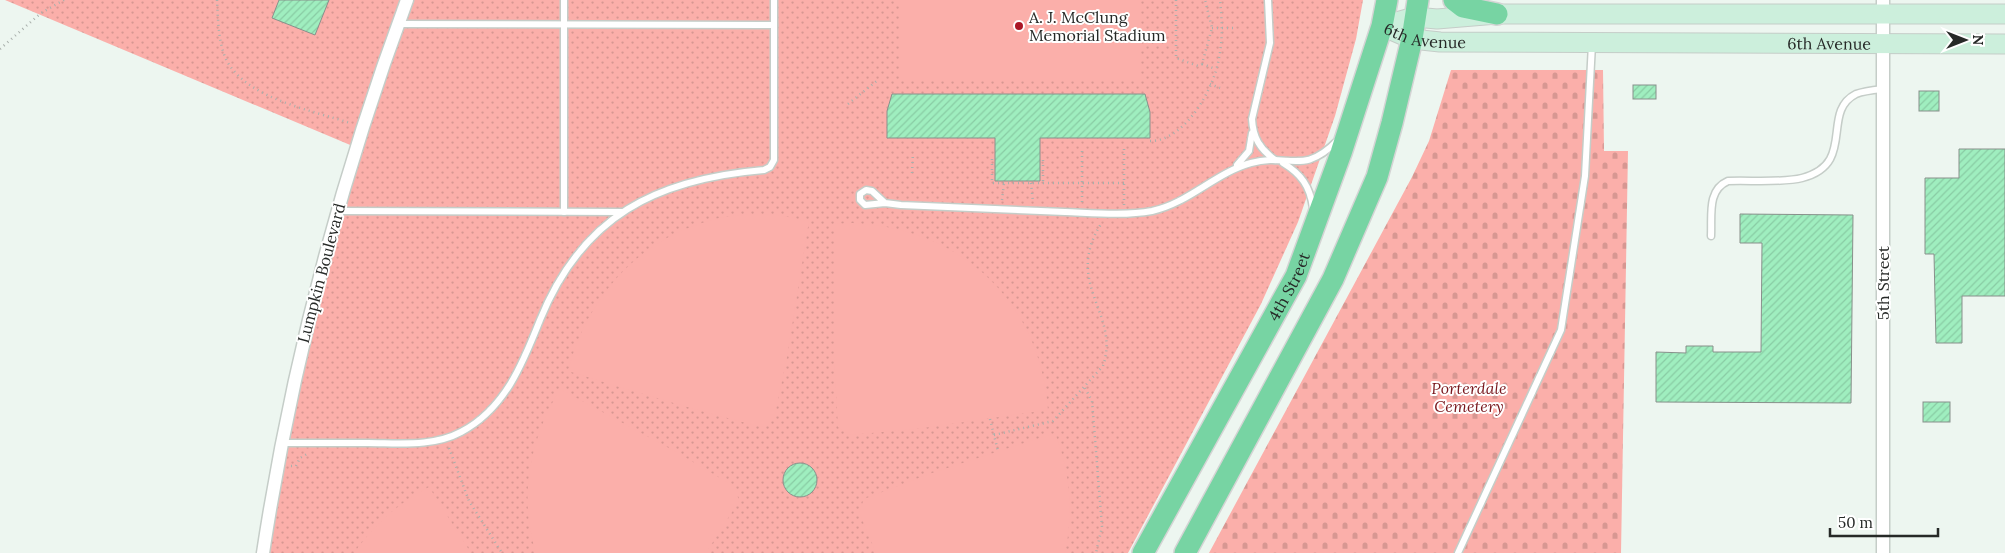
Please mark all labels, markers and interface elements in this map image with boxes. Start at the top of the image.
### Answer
place label: A. J. McClung Memorial Stadium [1028,7,1166,45]
north arrow [1940,15,1990,65]
street label: 6th Avenue [1381,18,1466,52]
marker: A. J. McClung Memorial Stadium [1013,20,1025,32]
street label: 6th Avenue [1787,33,1871,54]
text: N [1969,35,1987,46]
street label: Lumpkin Boulevard [293,200,349,345]
street label: 5th Street [1873,245,1893,320]
street label: 4th Street [1263,249,1314,324]
park label: Porterdale Cemetery [1431,378,1507,416]
scale bar [1830,506,1938,538]
text: 50 m [1838,513,1873,532]

